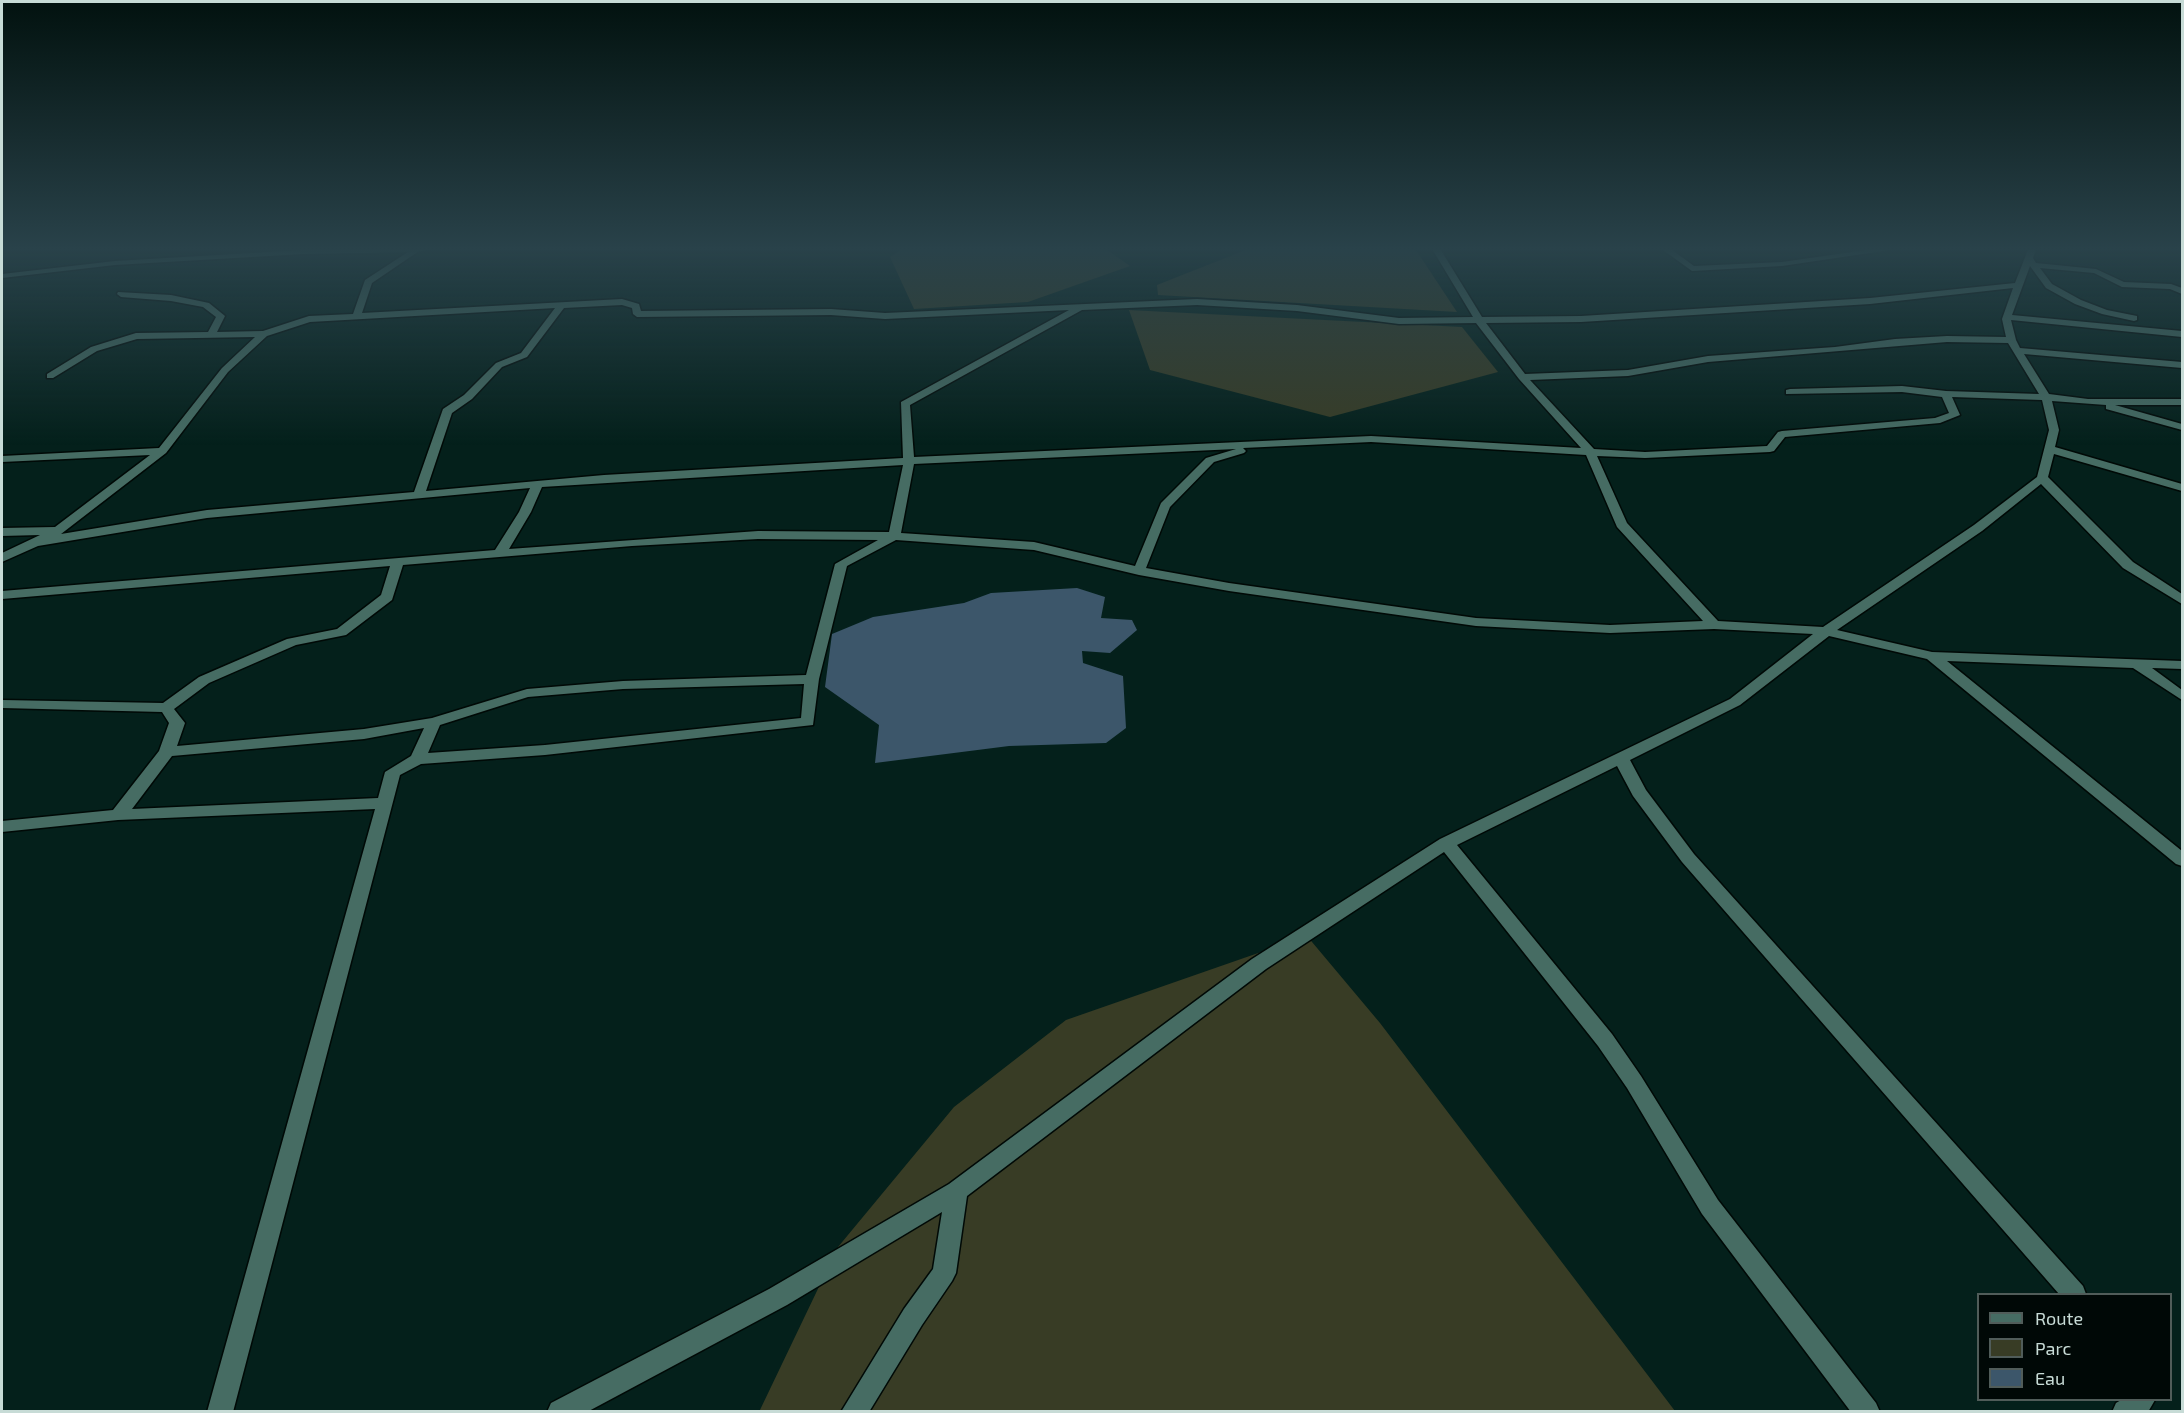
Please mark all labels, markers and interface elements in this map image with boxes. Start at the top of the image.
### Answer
legend [1977,1293,2172,1401]
text: Route [2035,1307,2083,1329]
text: Parc [2035,1337,2071,1359]
text: Eau [2035,1367,2065,1389]

